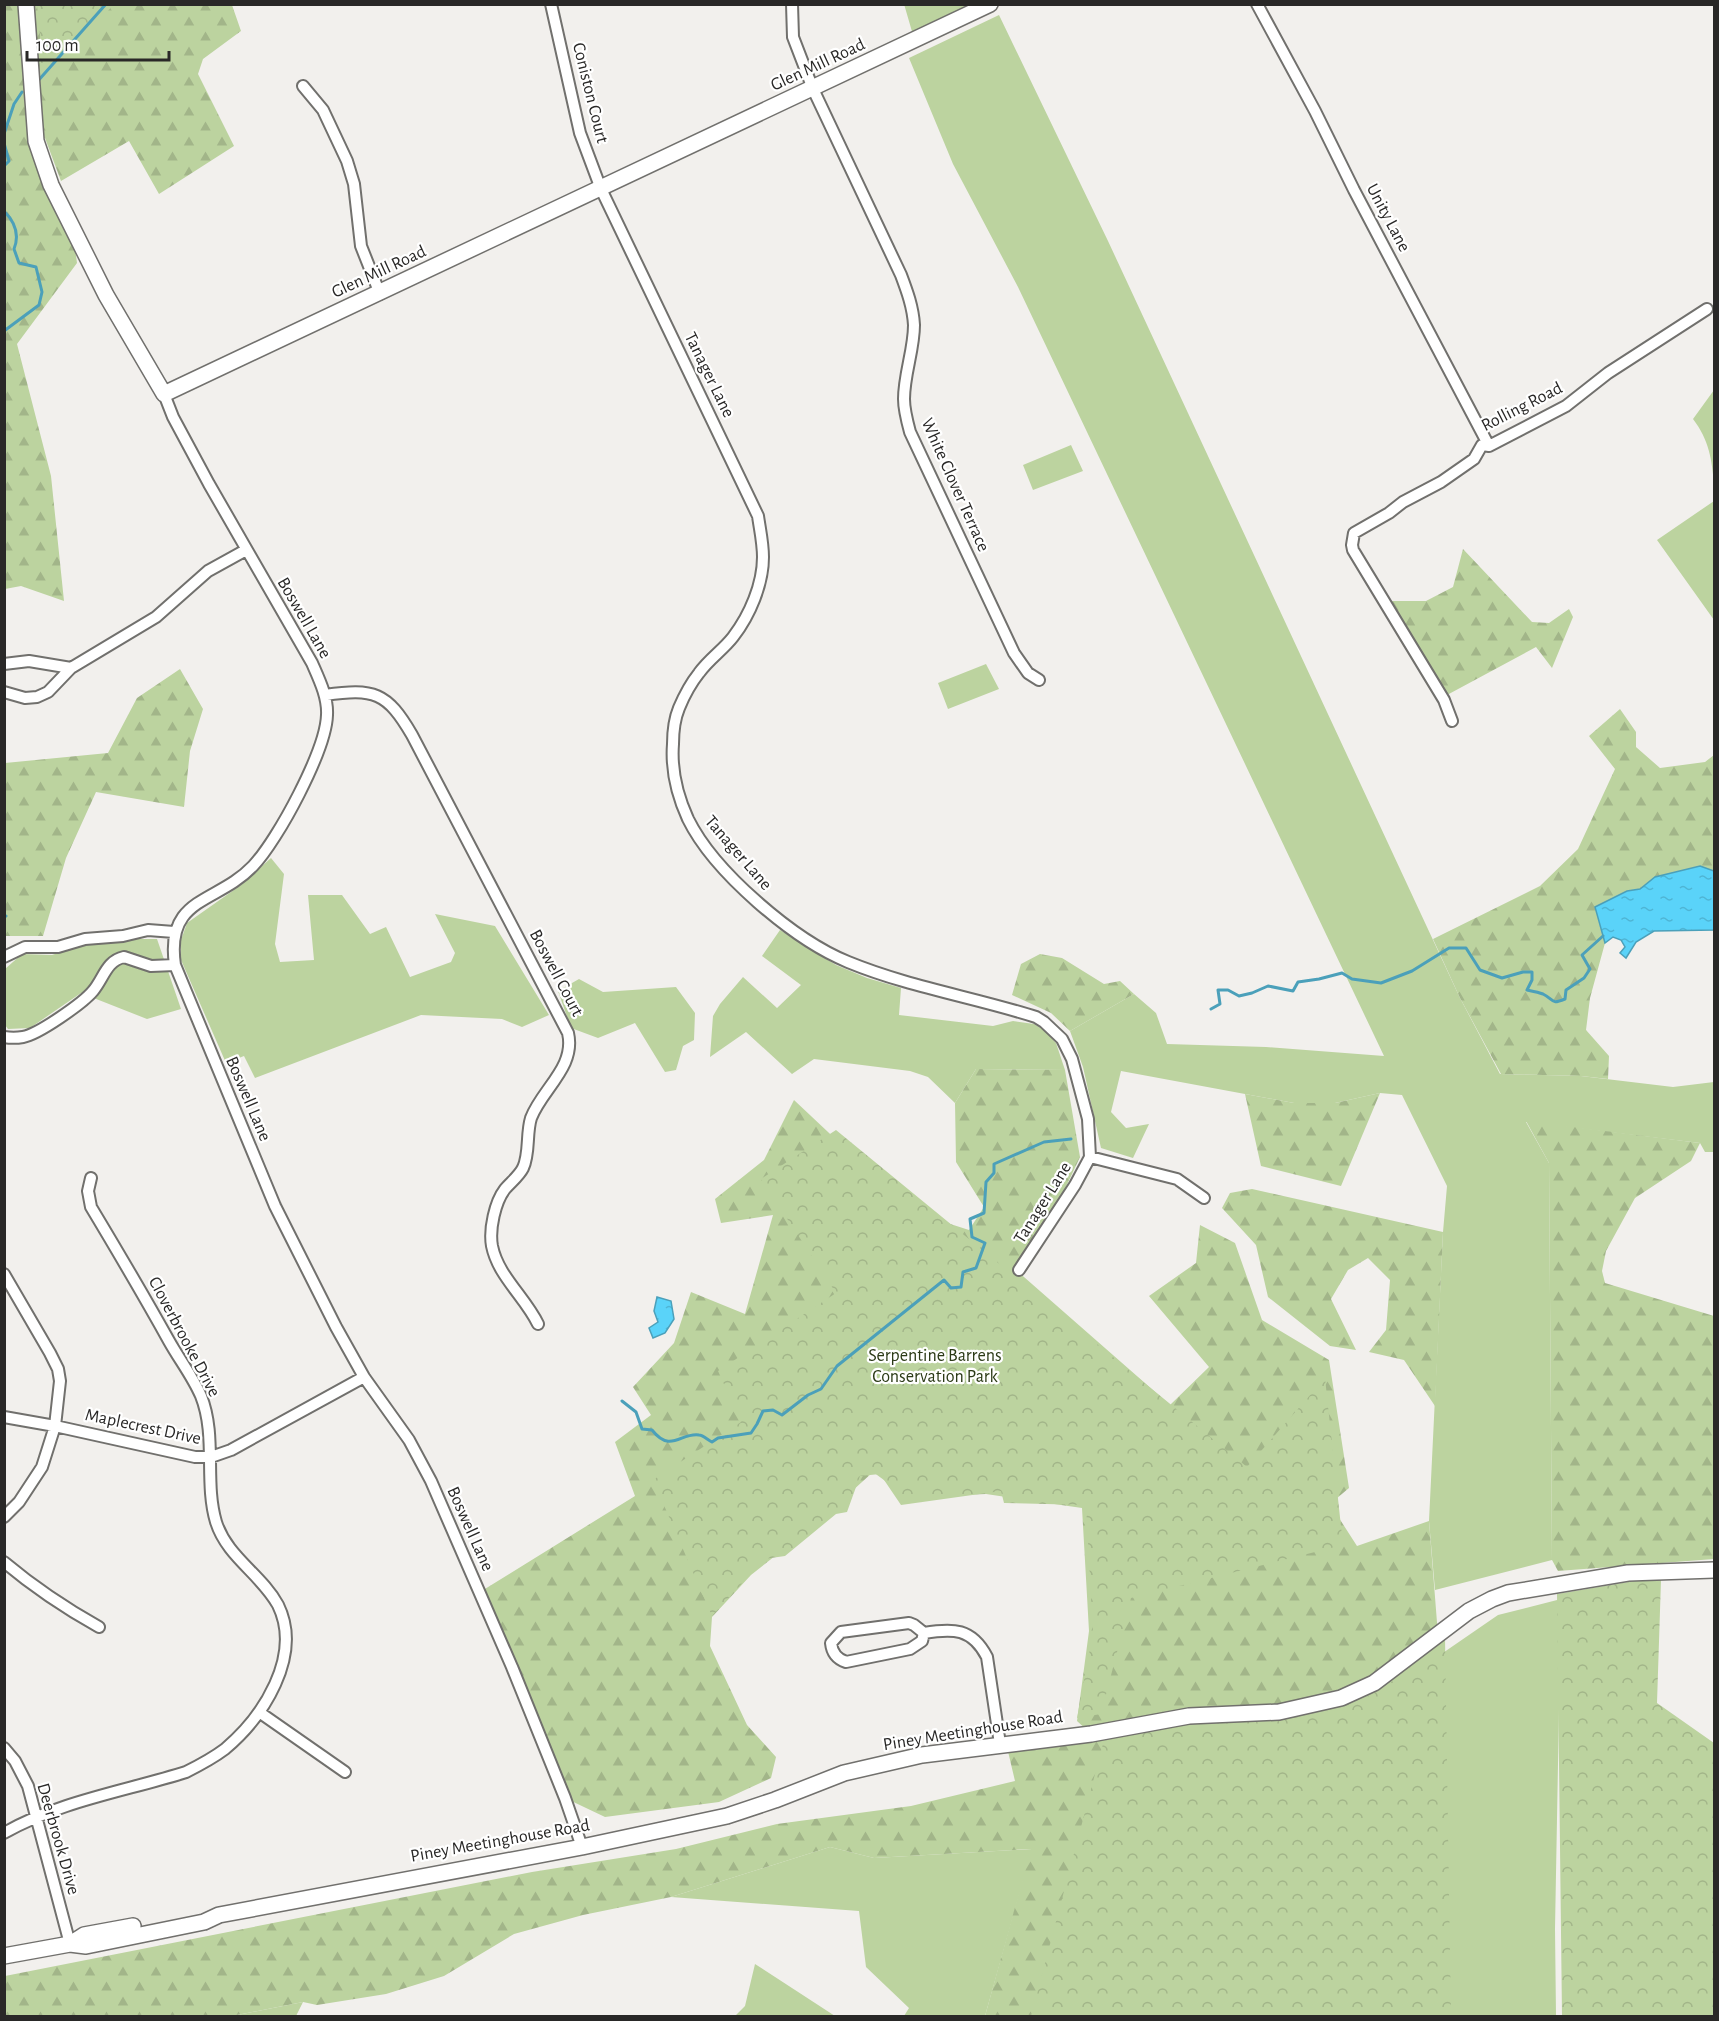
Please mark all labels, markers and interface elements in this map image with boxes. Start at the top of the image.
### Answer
scale bar [27,24,170,62]
street label: Glen Mill Road [768,35,868,95]
text: 100 m [36,37,79,55]
street label: Coniston Court [569,41,611,145]
street label: Unity Lane [1363,181,1413,255]
street label: Glen Mill Road [329,242,429,302]
street label: Tanager Lane [681,330,737,420]
street label: Rolling Road [1479,379,1565,435]
street label: White Clover Terrace [917,416,993,554]
street label: Boswell Lane [274,574,334,662]
street label: Tanager Lane [701,812,775,894]
street label: Boswell Court [526,927,586,1020]
street label: Boswell Lane [222,1054,274,1144]
street label: Tanager Lane [1011,1159,1075,1247]
street label: Cloverbrooke Drive [145,1274,223,1400]
park label: Serpentine Barrens Conservation Park [868,1347,1002,1386]
street label: Maplecrest Drive [83,1406,203,1448]
street label: Boswell Lane [443,1484,497,1574]
street label: Piney Meetinghouse Road [882,1708,1064,1754]
street label: Deerbrook Drive [33,1781,83,1897]
street label: Piney Meetinghouse Road [409,1816,591,1866]

